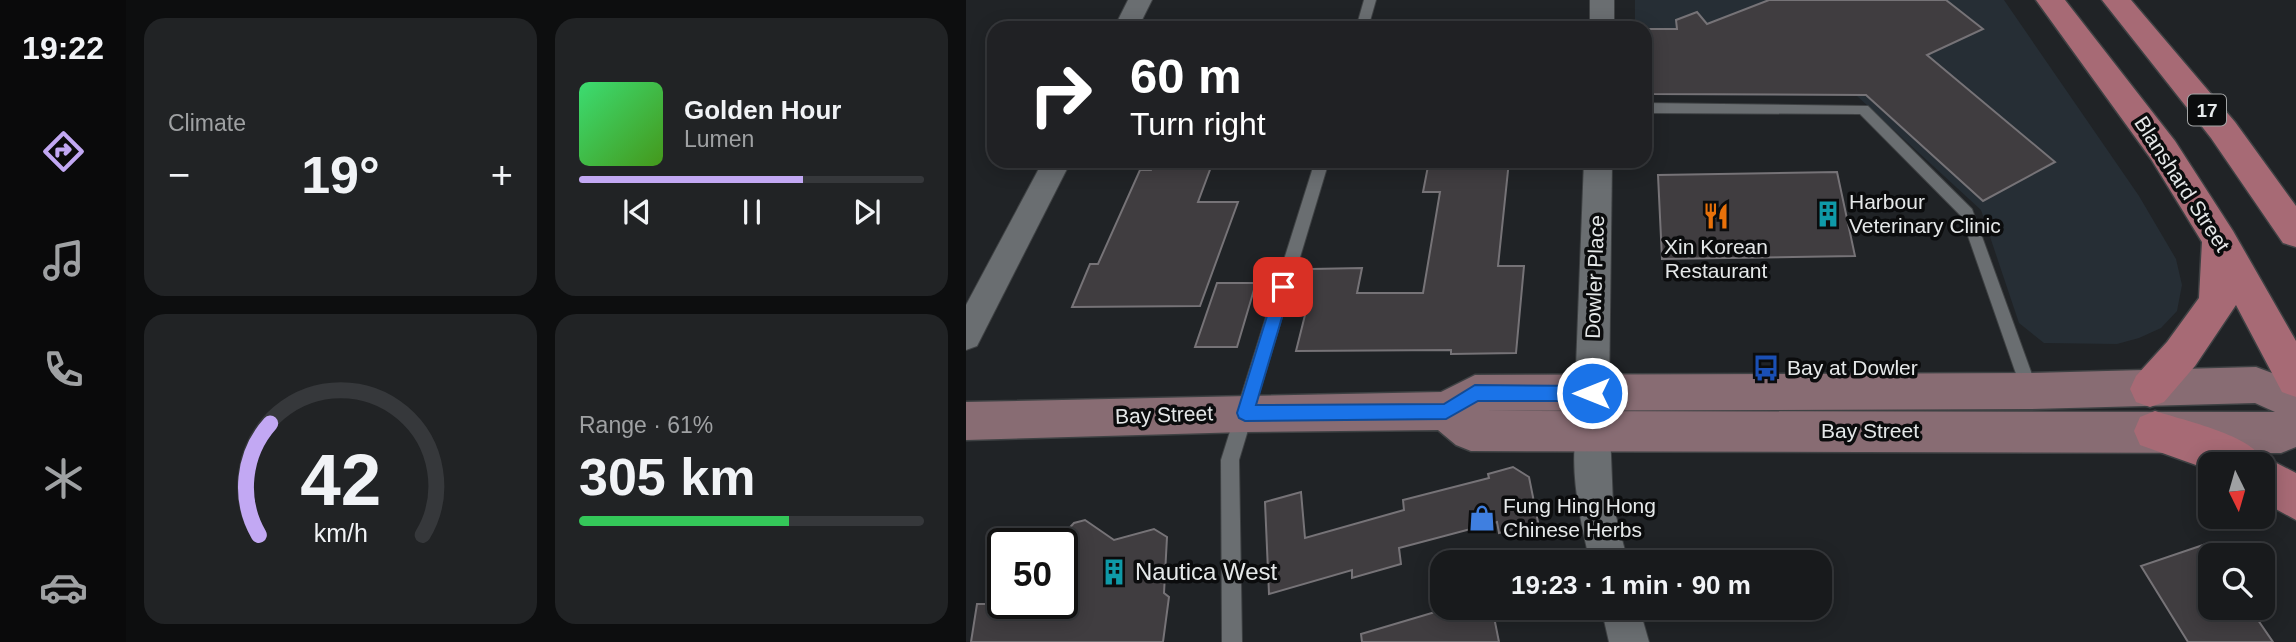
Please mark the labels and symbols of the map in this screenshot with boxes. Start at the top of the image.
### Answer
road number: 17 [2188,94,2226,125]
street label: Blanshard Street [2130,112,2235,256]
place label: Harbour Veterinary Clinic [1849,190,2001,237]
building icon: Harbour Veterinary Clinic [1813,199,1843,229]
restaurant icon: Xin Korean Restaurant [1701,201,1731,231]
street label: Dowler Place [1581,215,1608,339]
place label: Xin Korean Restaurant [1664,235,1768,282]
pin [1253,257,1313,317]
bus stop icon: Bay at Dowler [1751,353,1781,383]
position arrow [1555,356,1629,430]
place label: Bay at Dowler [1787,356,1918,379]
street label: Bay Street [1115,401,1214,428]
street label: Bay Street [1821,419,1919,442]
north arrow [2198,452,2275,528]
place label: Fung Hing Hong Chinese Herbs [1503,494,1656,541]
shop icon: Fung Hing Hong Chinese Herbs [1467,503,1497,533]
speed limit sign: 50 [987,528,1078,619]
building icon: Nautica West [1099,557,1129,587]
place label: Nautica West [1135,558,1278,585]

